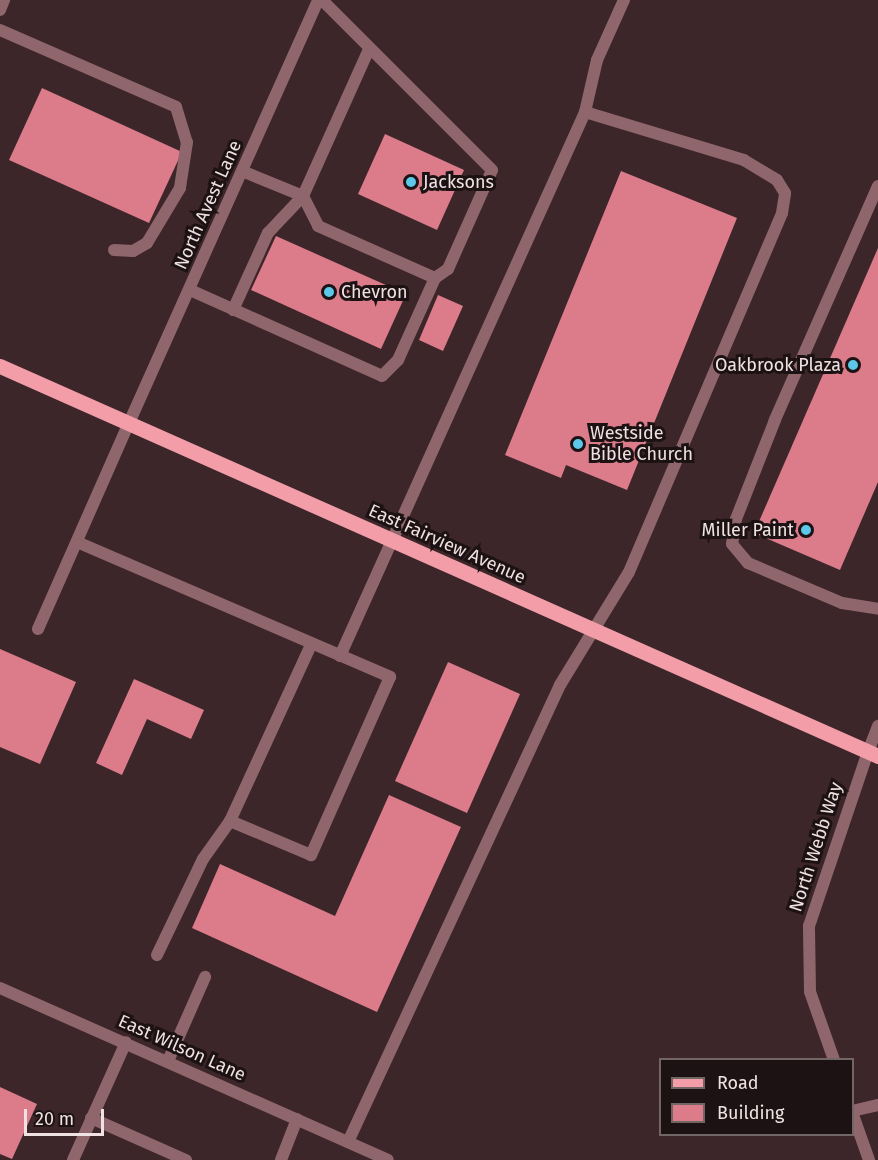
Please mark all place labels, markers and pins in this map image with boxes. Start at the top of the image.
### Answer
place label: Jacksons [423,171,494,193]
marker: Jacksons [404,175,418,189]
place label: Chevron [341,281,408,303]
marker: Chevron [322,285,336,299]
place label: Oakbrook Plaza [715,354,841,376]
marker: Oakbrook Plaza [846,358,860,372]
place label: Westside Bible Church [590,423,693,466]
marker: Westside Bible Church [571,437,585,451]
place label: Miller Paint [702,519,794,541]
marker: Miller Paint [799,523,813,537]

